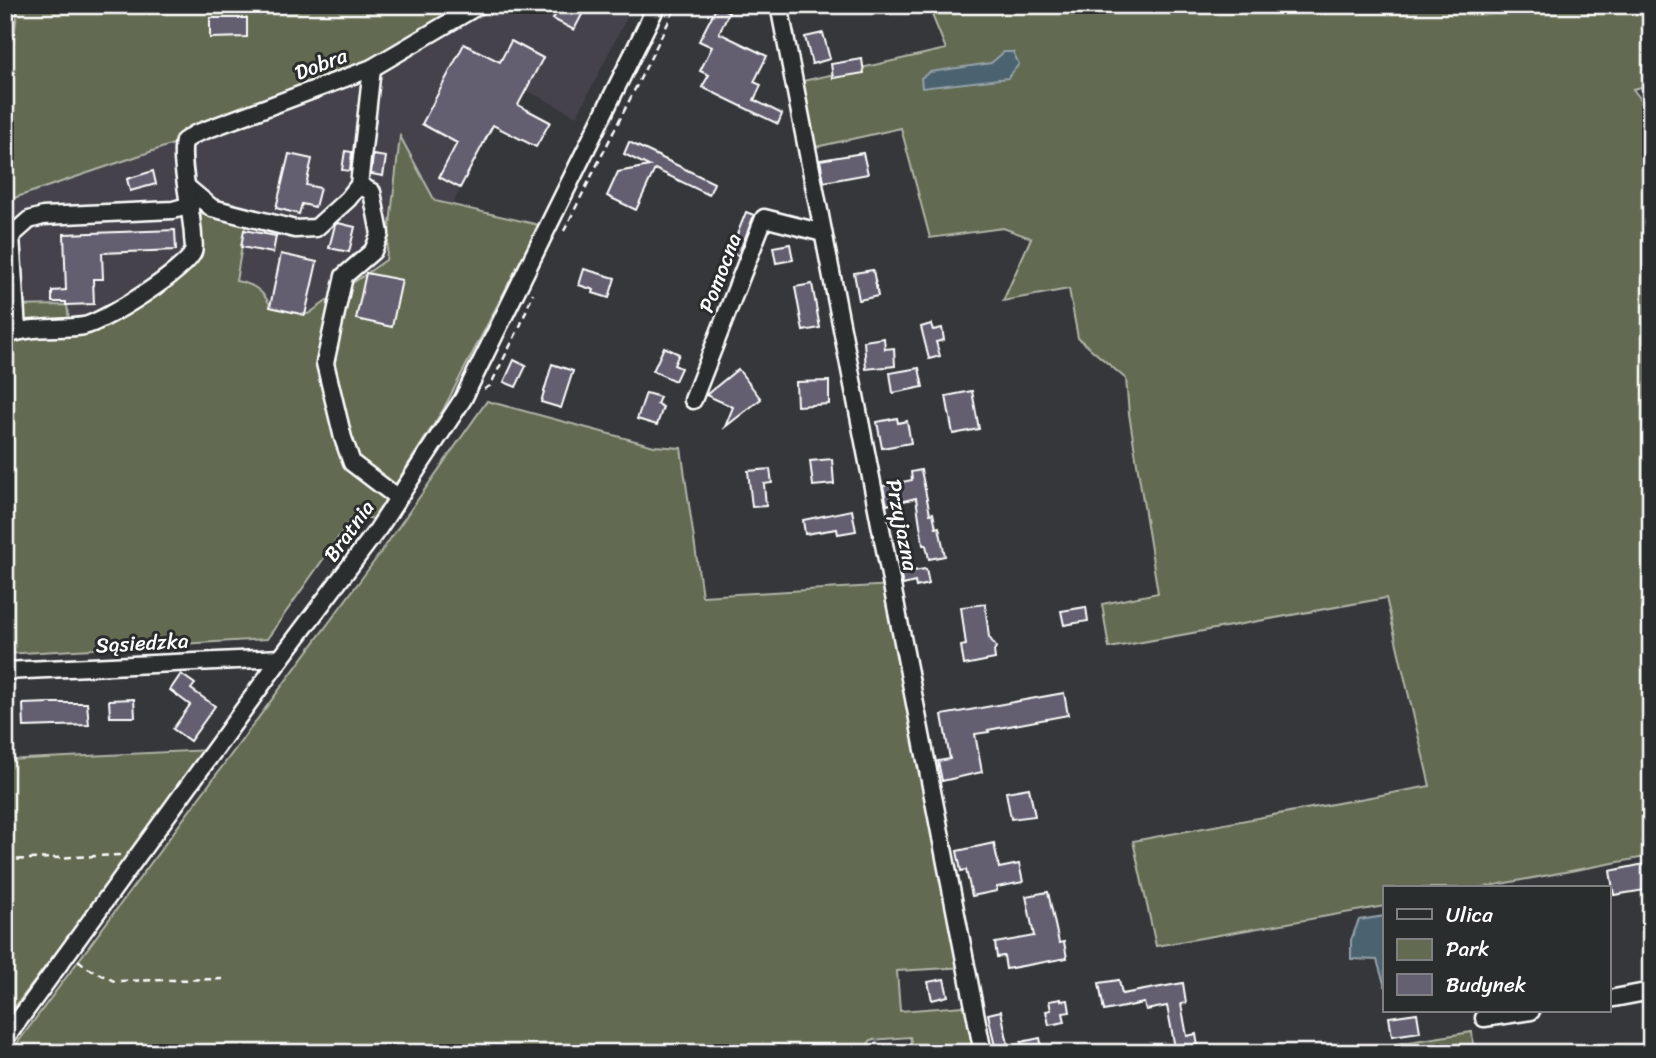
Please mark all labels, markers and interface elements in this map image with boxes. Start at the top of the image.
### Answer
street label: Dobra [289,36,353,91]
street label: Pomocna [687,227,753,318]
street label: Przyjazna [874,476,930,575]
street label: Bratnia [313,491,385,570]
street label: Sąsiedzka [95,622,190,664]
legend [1383,886,1610,1012]
text: Ulica [1446,896,1493,934]
text: Park [1446,930,1489,968]
text: Budynek [1446,966,1527,1004]

